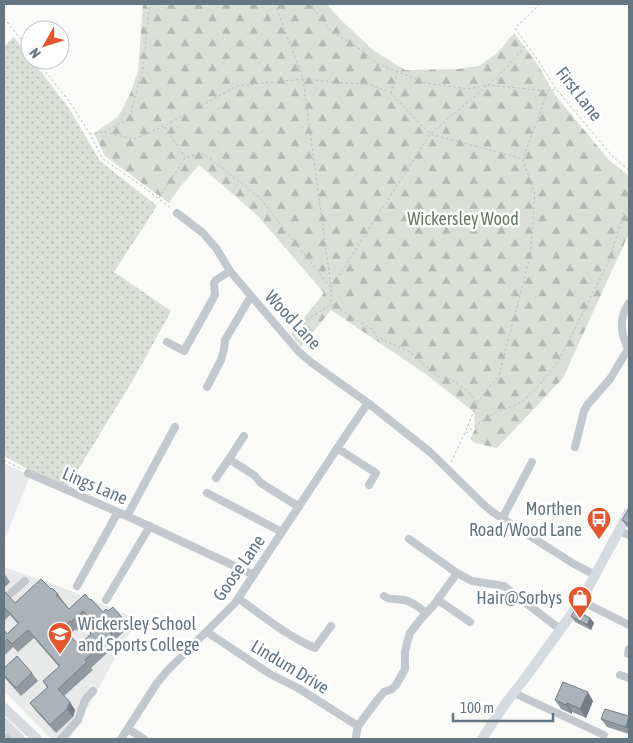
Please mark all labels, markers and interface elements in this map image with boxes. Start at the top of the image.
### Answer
north arrow [20,20,70,70]
text: N [26,45,44,61]
street label: First Lane [552,62,607,125]
park label: Wickersley Wood [407,208,519,229]
street label: Wood Lane [261,286,326,353]
street label: Lings Lane [60,462,131,509]
place label: Morthen Road/Wood Lane [469,498,582,540]
bus stop icon: Morthen Road/Wood Lane [586,506,612,540]
street label: Goose Lane [208,531,269,605]
shop icon: Hair@Sorbys [567,585,593,619]
place label: Hair@Sorbys [476,587,562,608]
place label: Wickersley School and Sports College [78,613,199,655]
school or university icon: Wickersley School and Sports College [47,621,73,655]
street label: Lindum Drive [247,635,333,698]
scale bar [453,690,553,722]
text: 100 m [460,699,494,716]

